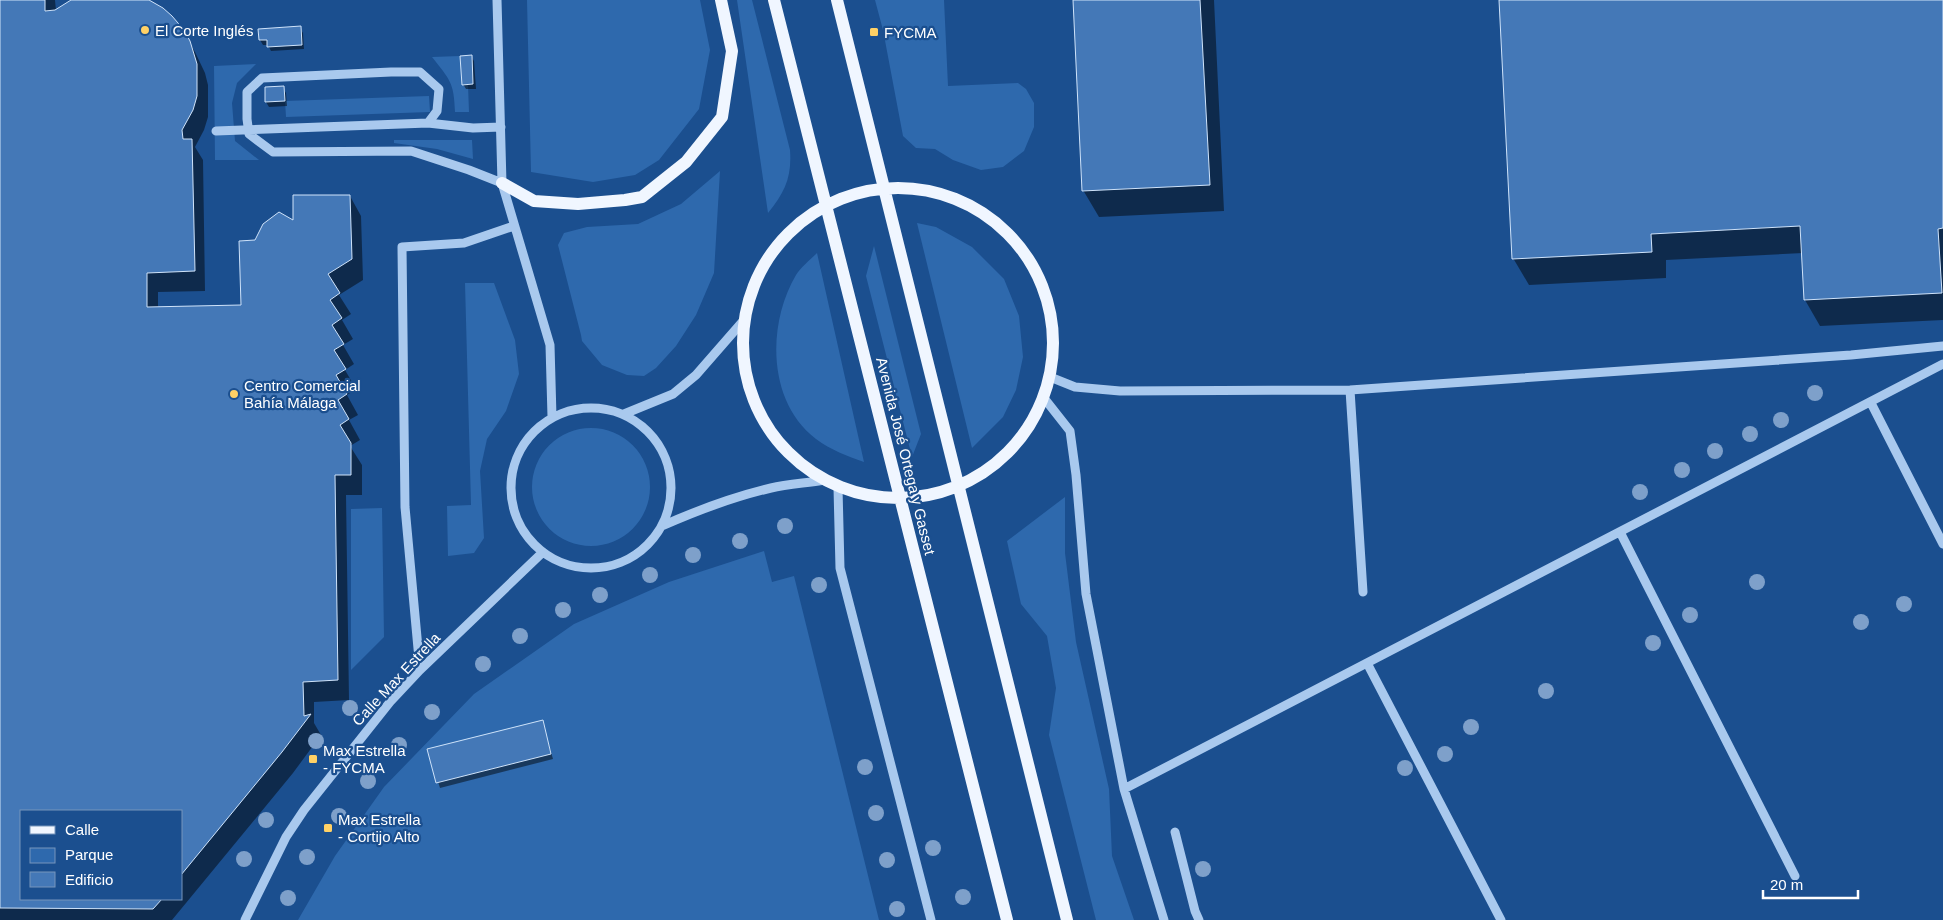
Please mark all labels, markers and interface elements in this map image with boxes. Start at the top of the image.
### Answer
place label: El Corte Inglés [155,22,253,39]
marker: El Corte Inglés [139,24,151,36]
place label: FYCMA [884,24,937,41]
marker: FYCMA [868,26,880,38]
street label: Avenida José Ortega y Gasset [873,355,939,557]
place label: Centro Comercial Bahía Málaga [244,377,361,411]
marker: Centro Comercial Bahía Málaga [228,388,240,400]
street label: Calle Max Estrella [349,629,444,729]
place label: Max Estrella - FYCMA [323,742,406,776]
marker: Max Estrella - FYCMA [307,753,319,765]
legend [20,810,182,900]
place label: Max Estrella - Cortijo Alto [338,811,421,845]
text: Calle [65,821,99,838]
marker: Max Estrella - Cortijo Alto [322,822,334,834]
text: Parque [65,846,113,863]
scale bar [1763,868,1858,900]
text: Edificio [65,871,113,888]
text: 20 m [1770,876,1803,893]

